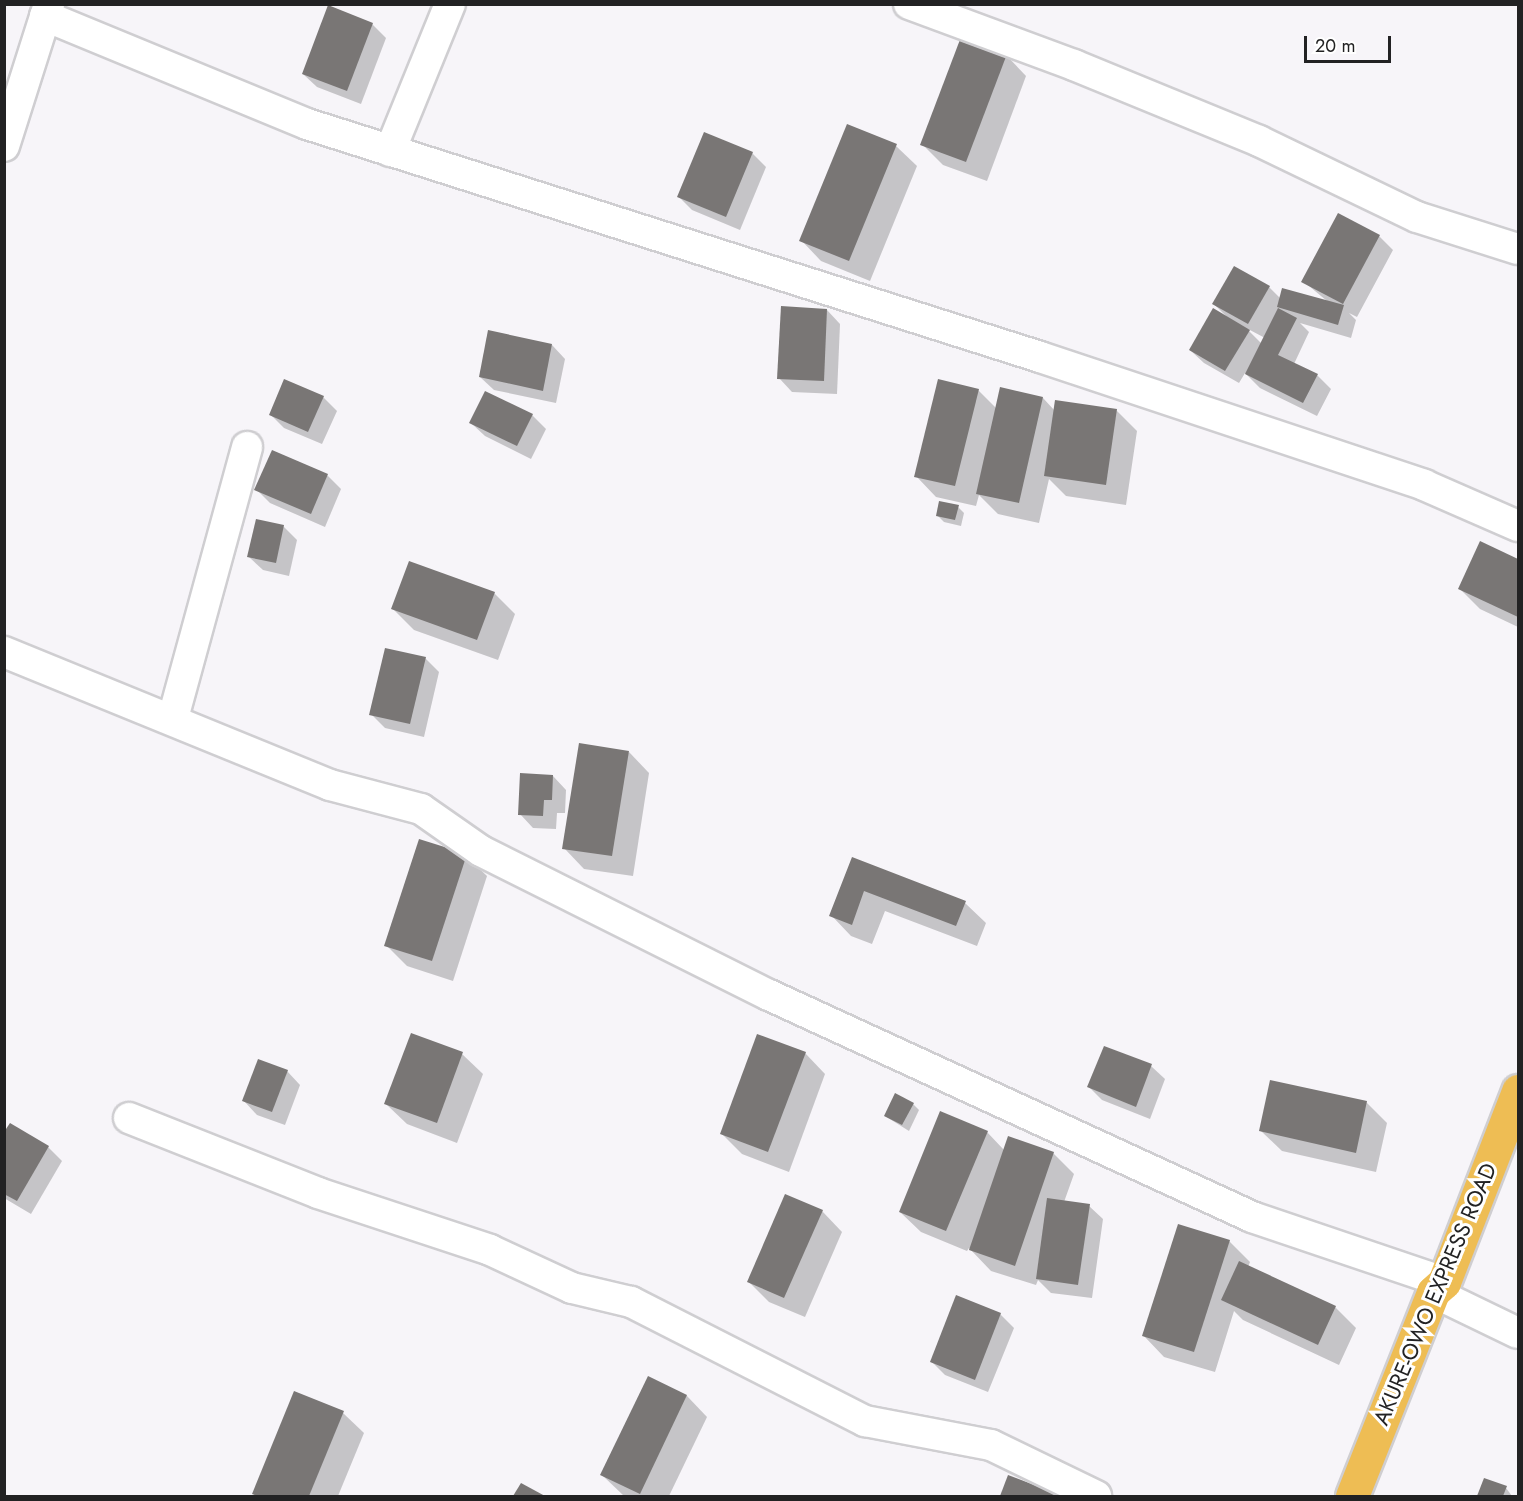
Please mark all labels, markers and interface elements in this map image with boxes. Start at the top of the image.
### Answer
scale bar [1307,24,1394,62]
text: 20 m [1315,33,1355,59]
street label: AKURE-OWO EXPRESS ROAD [1368,1159,1502,1429]

